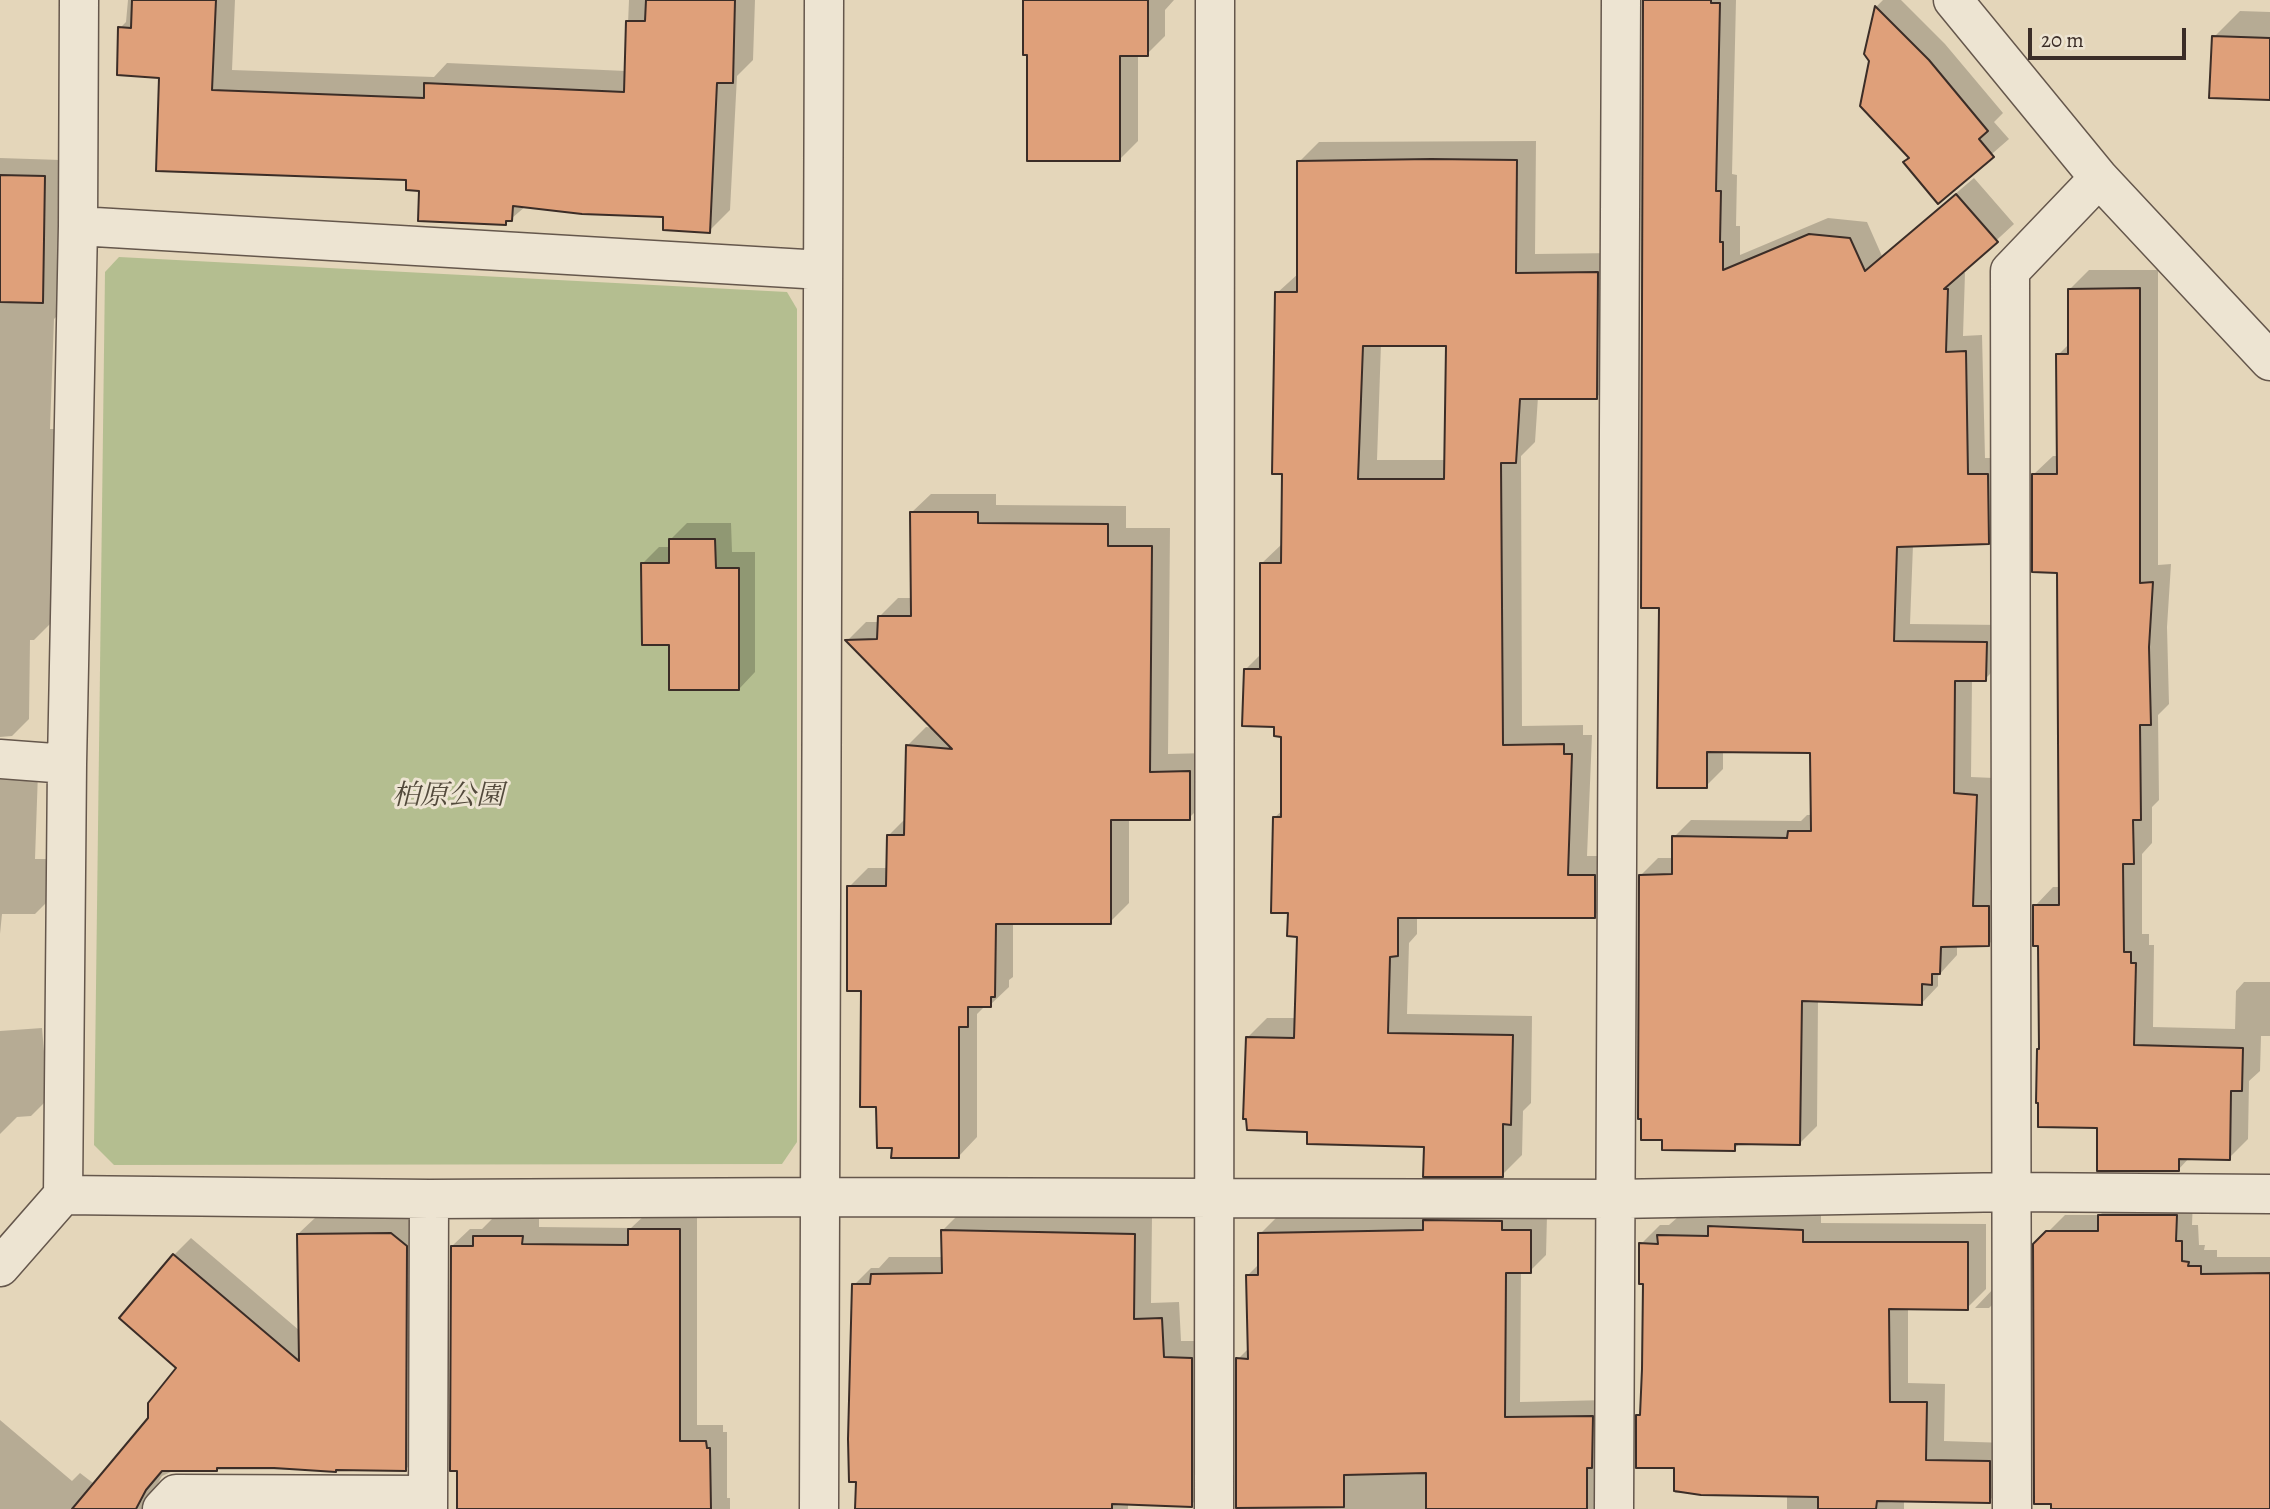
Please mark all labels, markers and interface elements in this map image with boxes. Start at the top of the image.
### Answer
scale bar [2032,14,2190,58]
text: 20 m [2041,26,2084,54]
park label: 柏原公園 [392,780,504,814]

